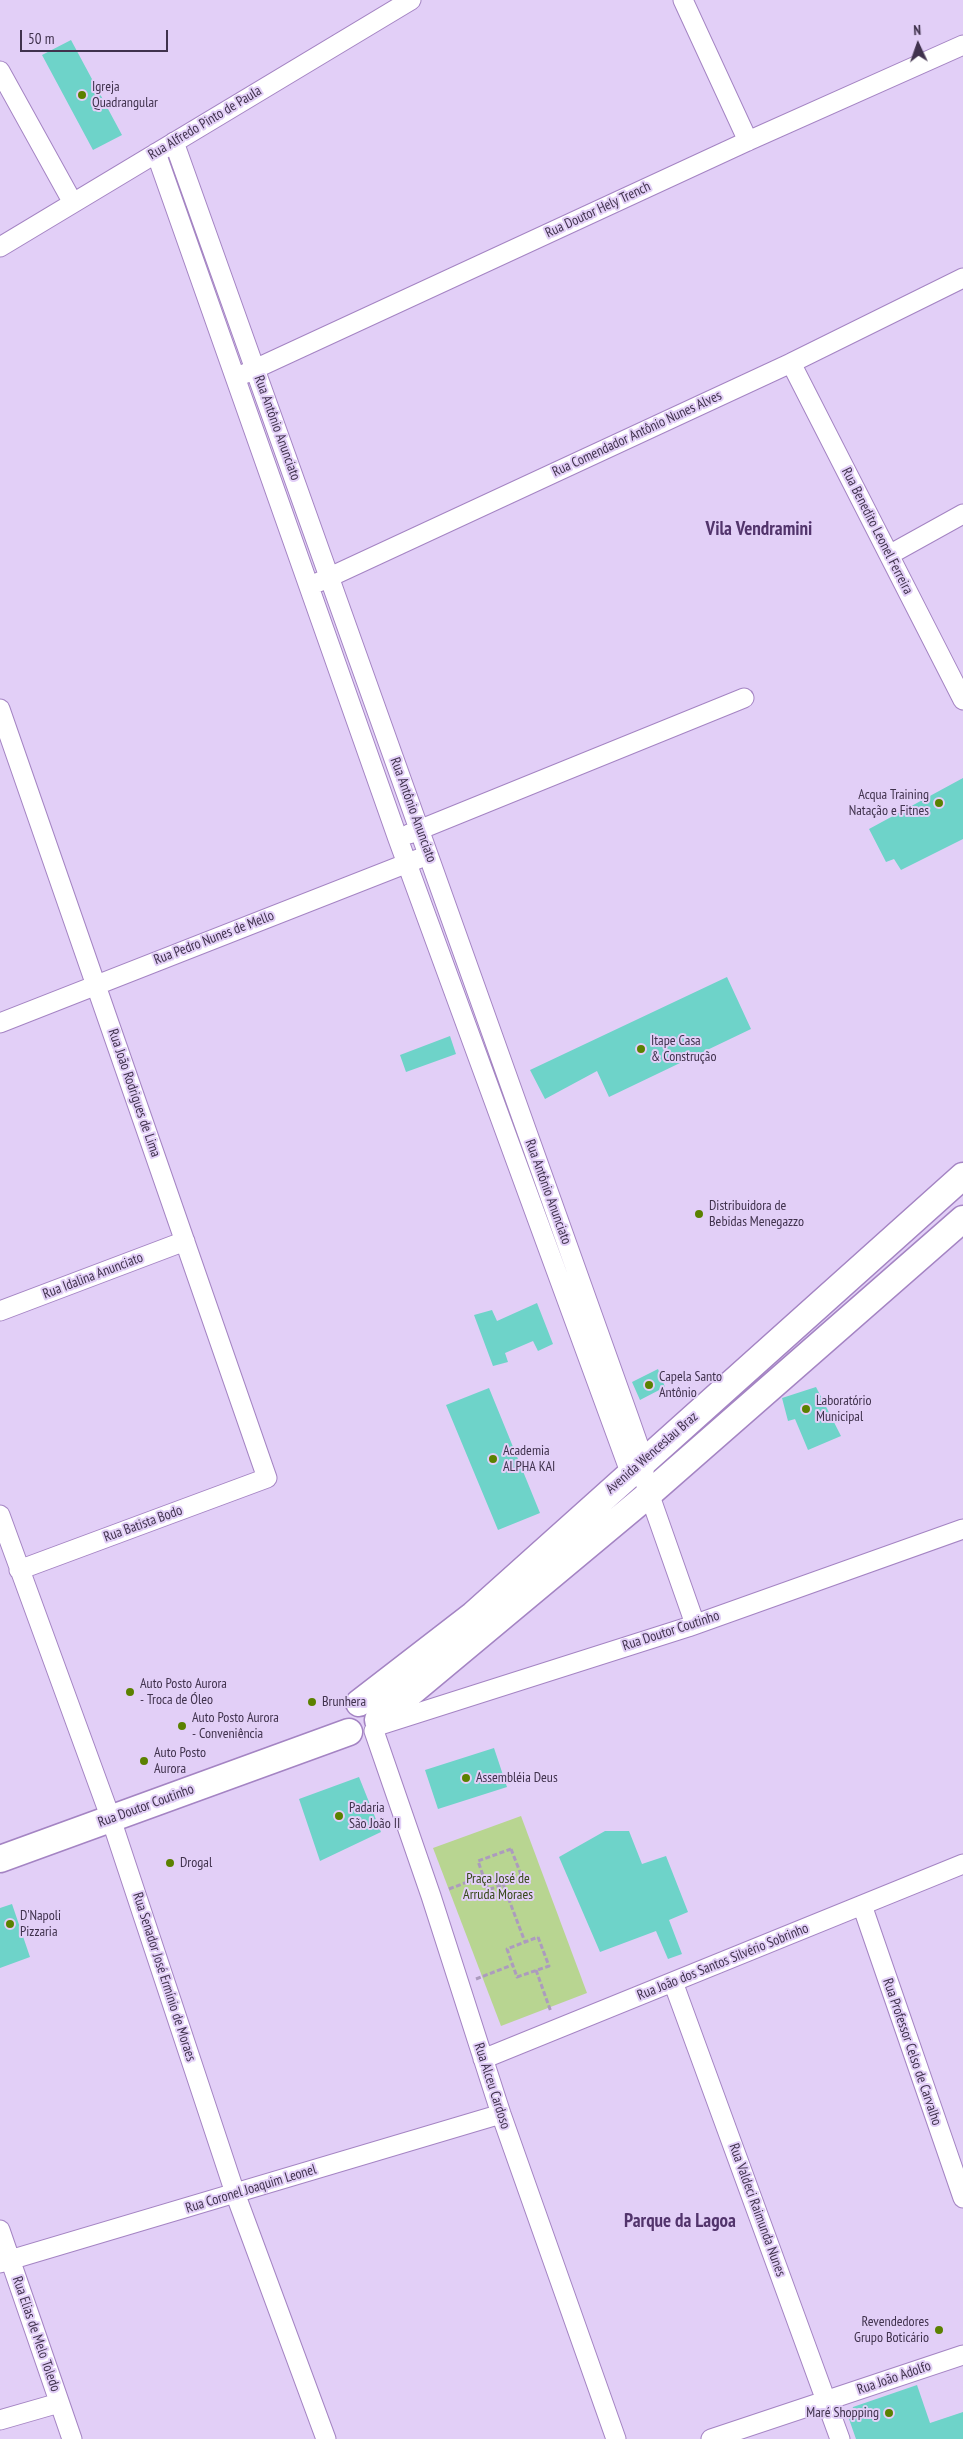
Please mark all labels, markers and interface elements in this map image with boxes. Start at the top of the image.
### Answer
scale bar [22,20,170,52]
north arrow [893,20,943,70]
text: N [913,21,921,39]
text: 50 m [28,29,54,48]
place label: Igreja Quadrangular [92,79,158,111]
street label: Rua Alfredo Pinto de Paula [145,83,265,163]
marker: Igreja Quadrangular [76,89,88,101]
street label: Rua Doutor Hely Trench [543,178,653,242]
street label: Rua Antônio Anunciato [250,373,304,483]
street label: Rua Comendador Antônio Nunes Alves [550,387,724,481]
street label: Rua Benedito Leonel Ferreira [838,465,916,597]
district label: Vila Vendramini [706,519,812,541]
street label: Rua Antônio Anunciato [386,755,440,865]
place label: Acqua Training Natação e Fitnes [849,787,929,820]
marker: Acqua Training Natação e Fitnes [933,797,945,809]
street label: Rua Pedro Nunes de Mello [152,907,276,969]
street label: Rua João Rodrigues de Lima [104,1027,164,1159]
place label: Itape Casa & Construção [651,1033,716,1066]
marker: Itape Casa & Construção [635,1043,647,1055]
street label: Rua Antônio Anunciato [521,1137,575,1247]
place label: Distribuidora de Bebidas Menegazzo [709,1198,804,1230]
marker: Distribuidora de Bebidas Menegazzo [693,1208,705,1220]
street label: Rua Idalina Anunciato [41,1249,145,1303]
place label: Capela Santo Antônio [659,1369,722,1401]
marker: Capela Santo Antônio [643,1379,655,1391]
place label: Laboratório Municipal [816,1393,871,1425]
marker: Laboratório Municipal [800,1403,812,1415]
street label: Avenida Wenceslau Braz [603,1409,701,1497]
place label: Academia ALPHA KAI [503,1443,555,1475]
marker: Academia ALPHA KAI [487,1453,499,1465]
street label: Rua Batista Bodo [101,1502,185,1546]
street label: Rua Doutor Coutinho [620,1607,722,1655]
place label: Auto Posto Aurora - Troca de Óleo [140,1676,227,1708]
marker: Auto Posto Aurora - Troca de Óleo [124,1686,136,1698]
place label: Brunhera [322,1694,366,1710]
marker: Brunhera [306,1696,318,1708]
place label: Auto Posto Aurora - Conveniência [192,1710,279,1742]
marker: Auto Posto Aurora - Conveniência [176,1720,188,1732]
place label: Auto Posto Aurora [154,1745,206,1778]
marker: Auto Posto Aurora [138,1755,150,1767]
place label: Assembléia Deus [476,1770,558,1786]
marker: Assembléia Deus [460,1772,472,1784]
street label: Rua Doutor Coutinho [96,1781,196,1831]
place label: Padaria São João II [349,1800,400,1832]
marker: Padaria São João II [333,1810,345,1822]
place label: Drogal [180,1855,212,1871]
marker: Drogal [164,1857,176,1869]
park label: Praça José de Arruda Moraes [463,1871,533,1904]
street label: Rua Senador José Ermínio de Moraes [129,1890,199,2064]
place label: D'Napoli Pizzaria [20,1908,61,1940]
marker: D'Napoli Pizzaria [4,1918,16,1930]
street label: Rua João dos Santos Silvério Sobrinho [635,1920,811,2004]
street label: Rua Professor Celso de Carvalho [879,1976,945,2128]
street label: Rua Alceu Cardoso [470,2041,514,2131]
street label: Rua Valdeci Raimunda Nunes [725,2141,789,2279]
street label: Rua Coronel Joaquim Leonel [184,2161,318,2217]
district label: Parque da Lagoa [624,2211,736,2233]
street label: Rua Elias de Melo Toledo [8,2274,64,2394]
place label: Revendedores Grupo Boticário [854,2314,929,2346]
marker: Revendedores Grupo Boticário [933,2324,945,2336]
street label: Rua João Adolfo [855,2358,933,2398]
place label: Maré Shopping [806,2405,879,2421]
marker: Maré Shopping [883,2407,895,2419]

